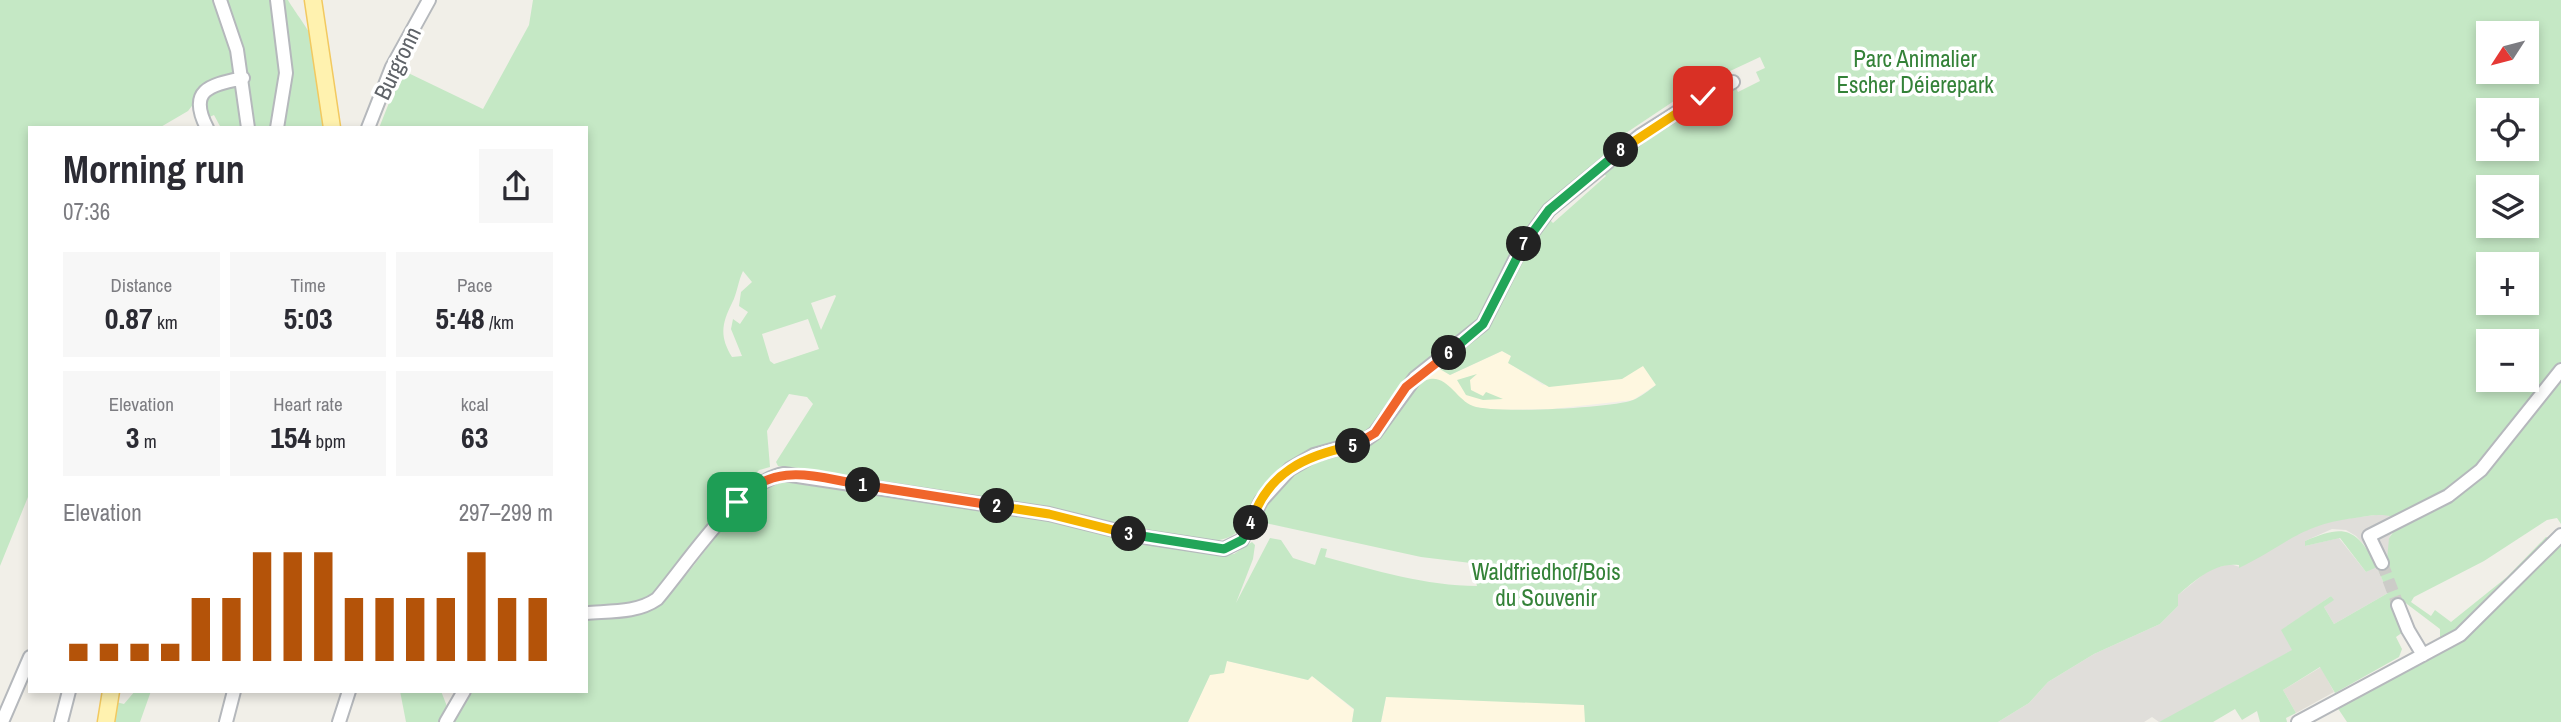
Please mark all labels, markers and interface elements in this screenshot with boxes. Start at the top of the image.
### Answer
street label: Burgronn [366,21,428,105]
north arrow [2476,21,2539,84]
map controls [2476,21,2539,392]
park label: Parc Animalier Escher Déierepark [1836,43,1994,100]
pin [1673,66,1733,126]
icon: check [1684,77,1722,115]
button: locate [2476,98,2539,161]
pin: 8 [1604,132,1638,168]
text: 8 [1616,136,1625,162]
text: Morning run [63,144,245,195]
button: share [479,149,553,223]
button: layers [2476,175,2539,238]
text: 07:36 [63,196,110,227]
pin: 7 [1506,226,1542,262]
text: 7 [1519,230,1528,256]
button: + [2476,252,2539,315]
text: Distance [111,272,172,298]
text: Time [290,272,326,298]
text: Pace [457,272,492,298]
text: 0.87 [105,298,153,338]
text: 5:03 [283,298,333,338]
text: 5:48 [435,298,485,338]
text: km [153,309,178,335]
text: /km [485,309,514,335]
button: − [2476,329,2539,392]
pin: 6 [1432,336,1466,370]
text: 6 [1444,339,1453,365]
text: Elevation [109,391,174,417]
text: Heart rate [273,391,343,417]
text: kcal [461,391,489,417]
text: 3 [126,417,140,457]
text: 154 [270,417,311,457]
text: 63 [461,417,488,457]
text: m [140,428,157,454]
text: bpm [311,428,346,454]
pin: 5 [1336,428,1370,464]
text: 5 [1348,432,1357,458]
pin: 1 [846,468,880,503]
text: 1 [858,471,867,497]
pin [707,472,767,532]
icon: arrive [718,483,756,521]
pin: 2 [979,489,1014,524]
text: 2 [992,492,1001,518]
text: Elevation [63,497,142,528]
text: 297–299 m [459,497,553,528]
pin: 4 [1234,505,1268,540]
text: 4 [1246,509,1255,535]
pin: 3 [1112,516,1146,552]
text: 3 [1124,520,1133,546]
park label: Waldfriedhof/Bois du Souvenir [1471,556,1621,613]

